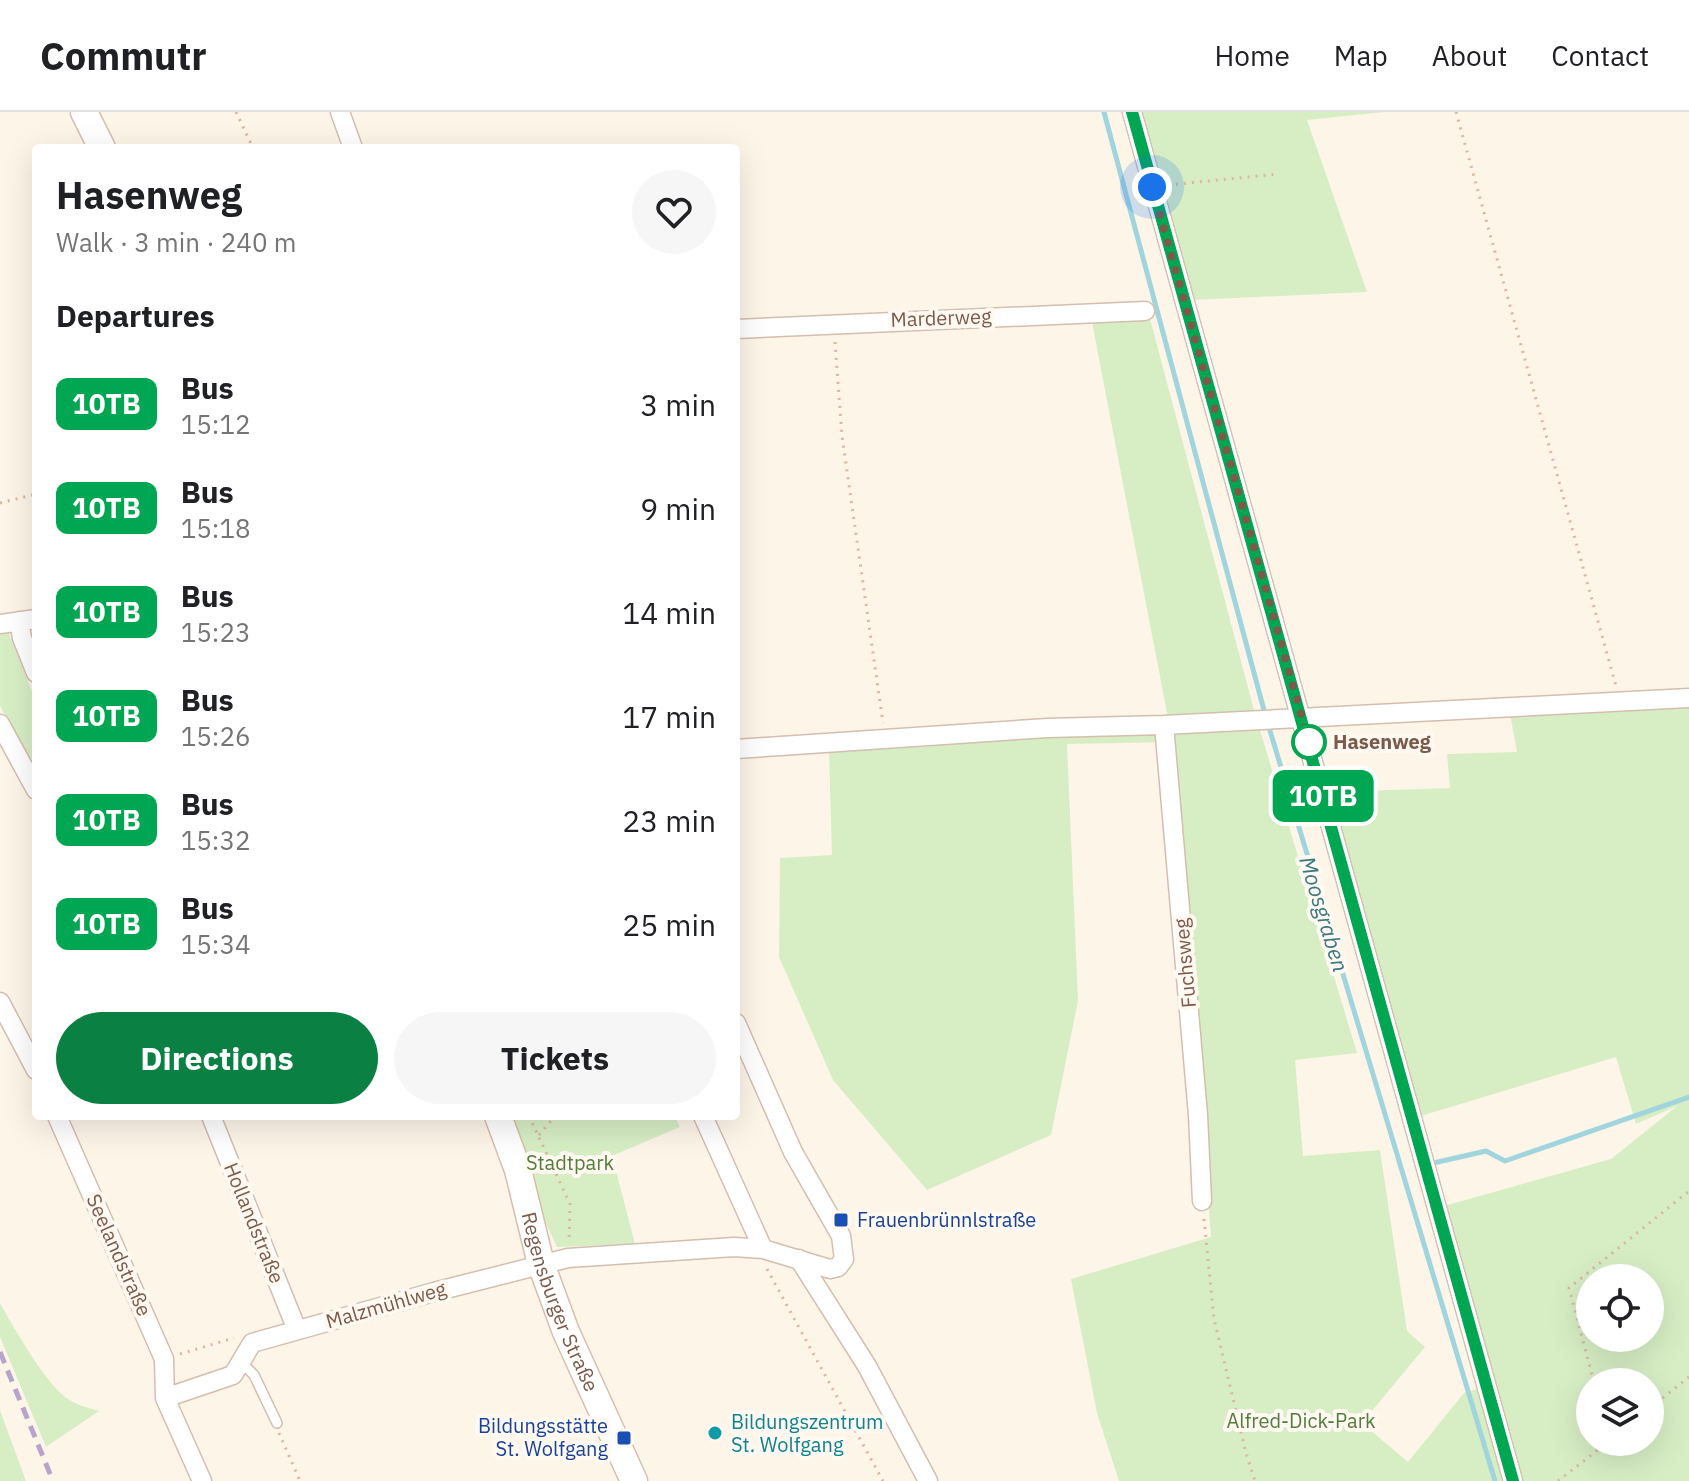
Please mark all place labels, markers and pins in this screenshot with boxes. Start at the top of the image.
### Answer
marker: Hasenweg [1292,725,1326,759]
place label: Hasenweg [1333,728,1432,755]
place label: Frauenbrünnlstraße [857,1206,1036,1233]
marker: Frauenbrünnlstraße [832,1211,850,1229]
place label: Bildungszentrum St. Wolfgang [731,1408,884,1458]
place label: Bildungsstätte St. Wolfgang [478,1412,608,1462]
marker: Bildungszentrum St. Wolfgang [706,1424,724,1442]
marker: Bildungsstätte St. Wolfgang [615,1429,633,1447]

